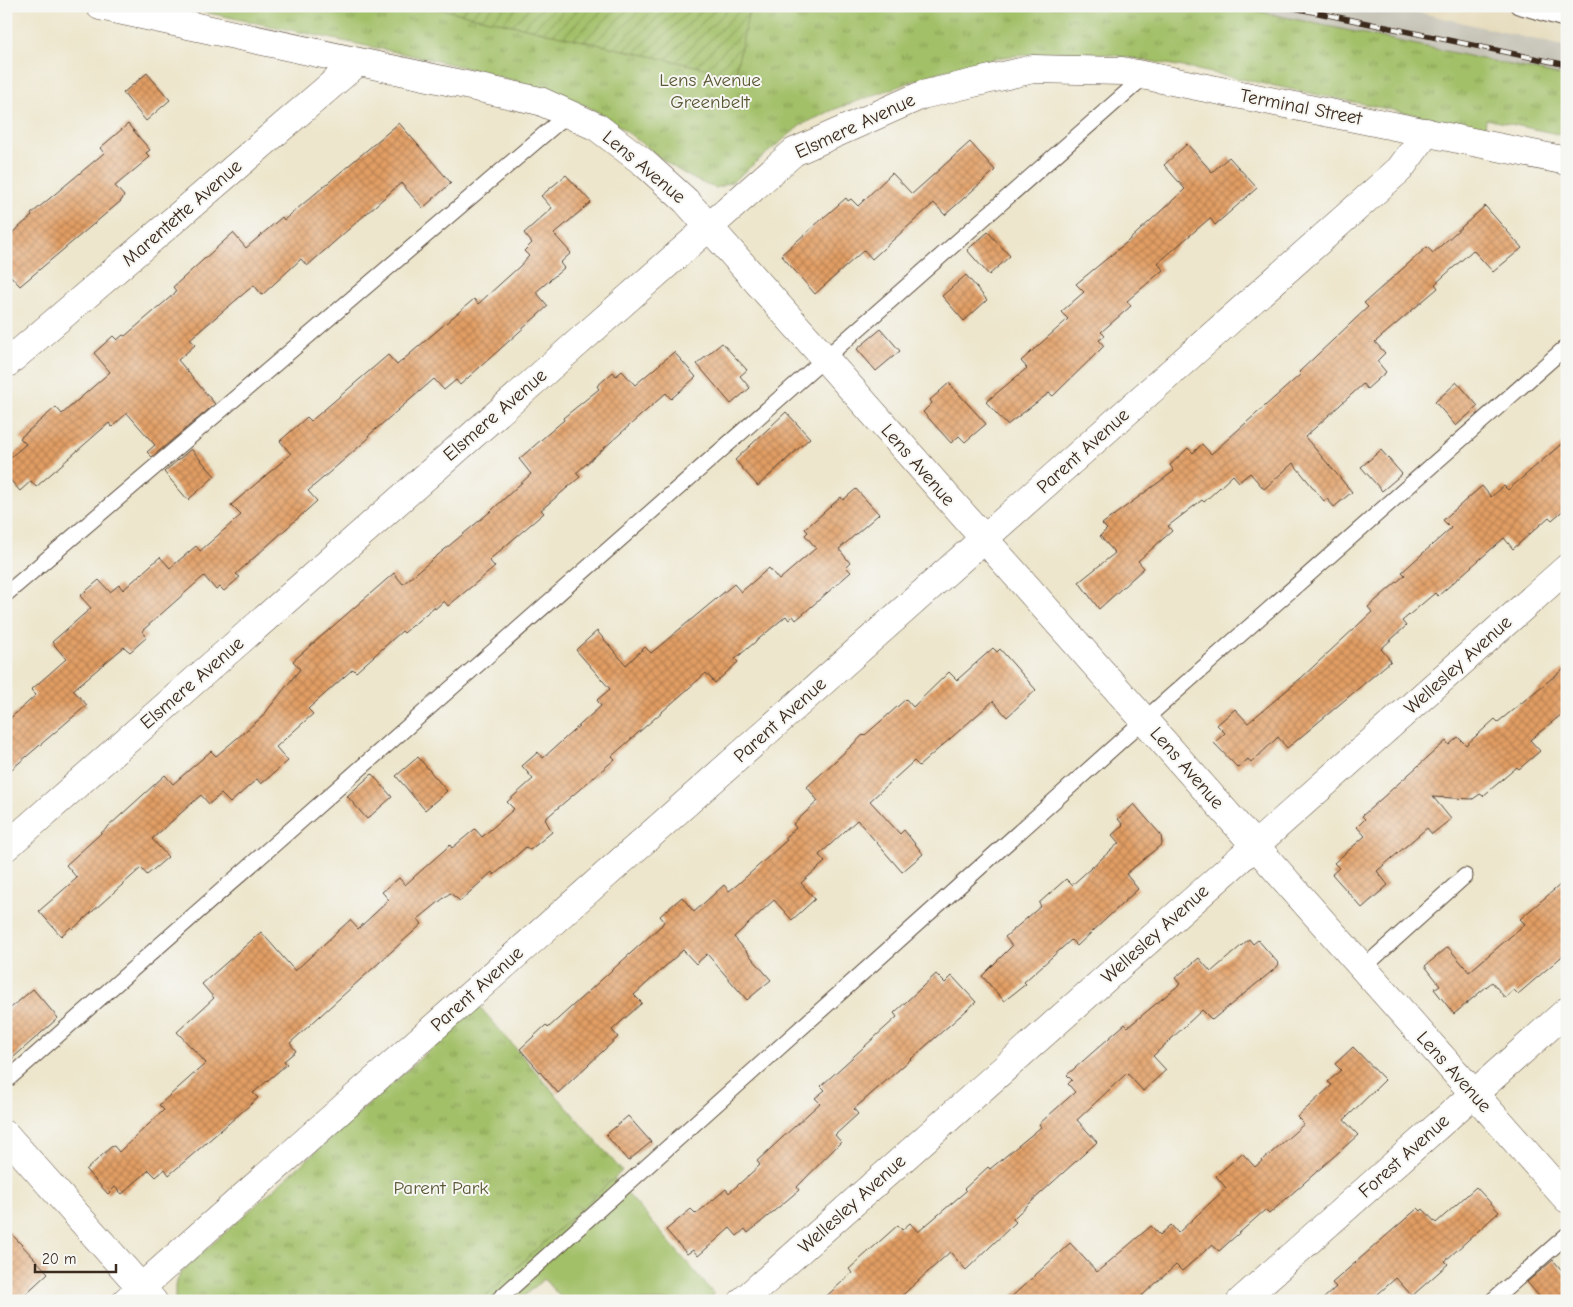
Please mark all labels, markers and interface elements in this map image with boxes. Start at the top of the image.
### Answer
park label: Lens Avenue Greenbelt [659,69,761,113]
street label: Terminal Street [1238,84,1364,130]
street label: Elsmere Avenue [792,89,918,163]
street label: Lens Avenue [598,126,690,208]
street label: Marentette Avenue [118,155,246,271]
street label: Elsmere Avenue [439,364,551,466]
street label: Parent Avenue [1032,404,1134,498]
street label: Lens Avenue [876,420,960,510]
street label: Wellesley Avenue [1400,611,1516,719]
street label: Elsmere Avenue [136,632,248,734]
street label: Parent Avenue [729,673,831,767]
street label: Lens Avenue [1145,723,1229,813]
street label: Wellesley Avenue [1097,880,1213,988]
street label: Parent Avenue [426,942,528,1036]
street label: Lens Avenue [1412,1027,1496,1117]
street label: Forest Avenue [1354,1110,1454,1202]
street label: Wellesley Avenue [794,1150,910,1258]
park label: Parent Park [393,1177,489,1199]
scale bar [35,1242,116,1274]
text: 20 m [42,1250,76,1268]

